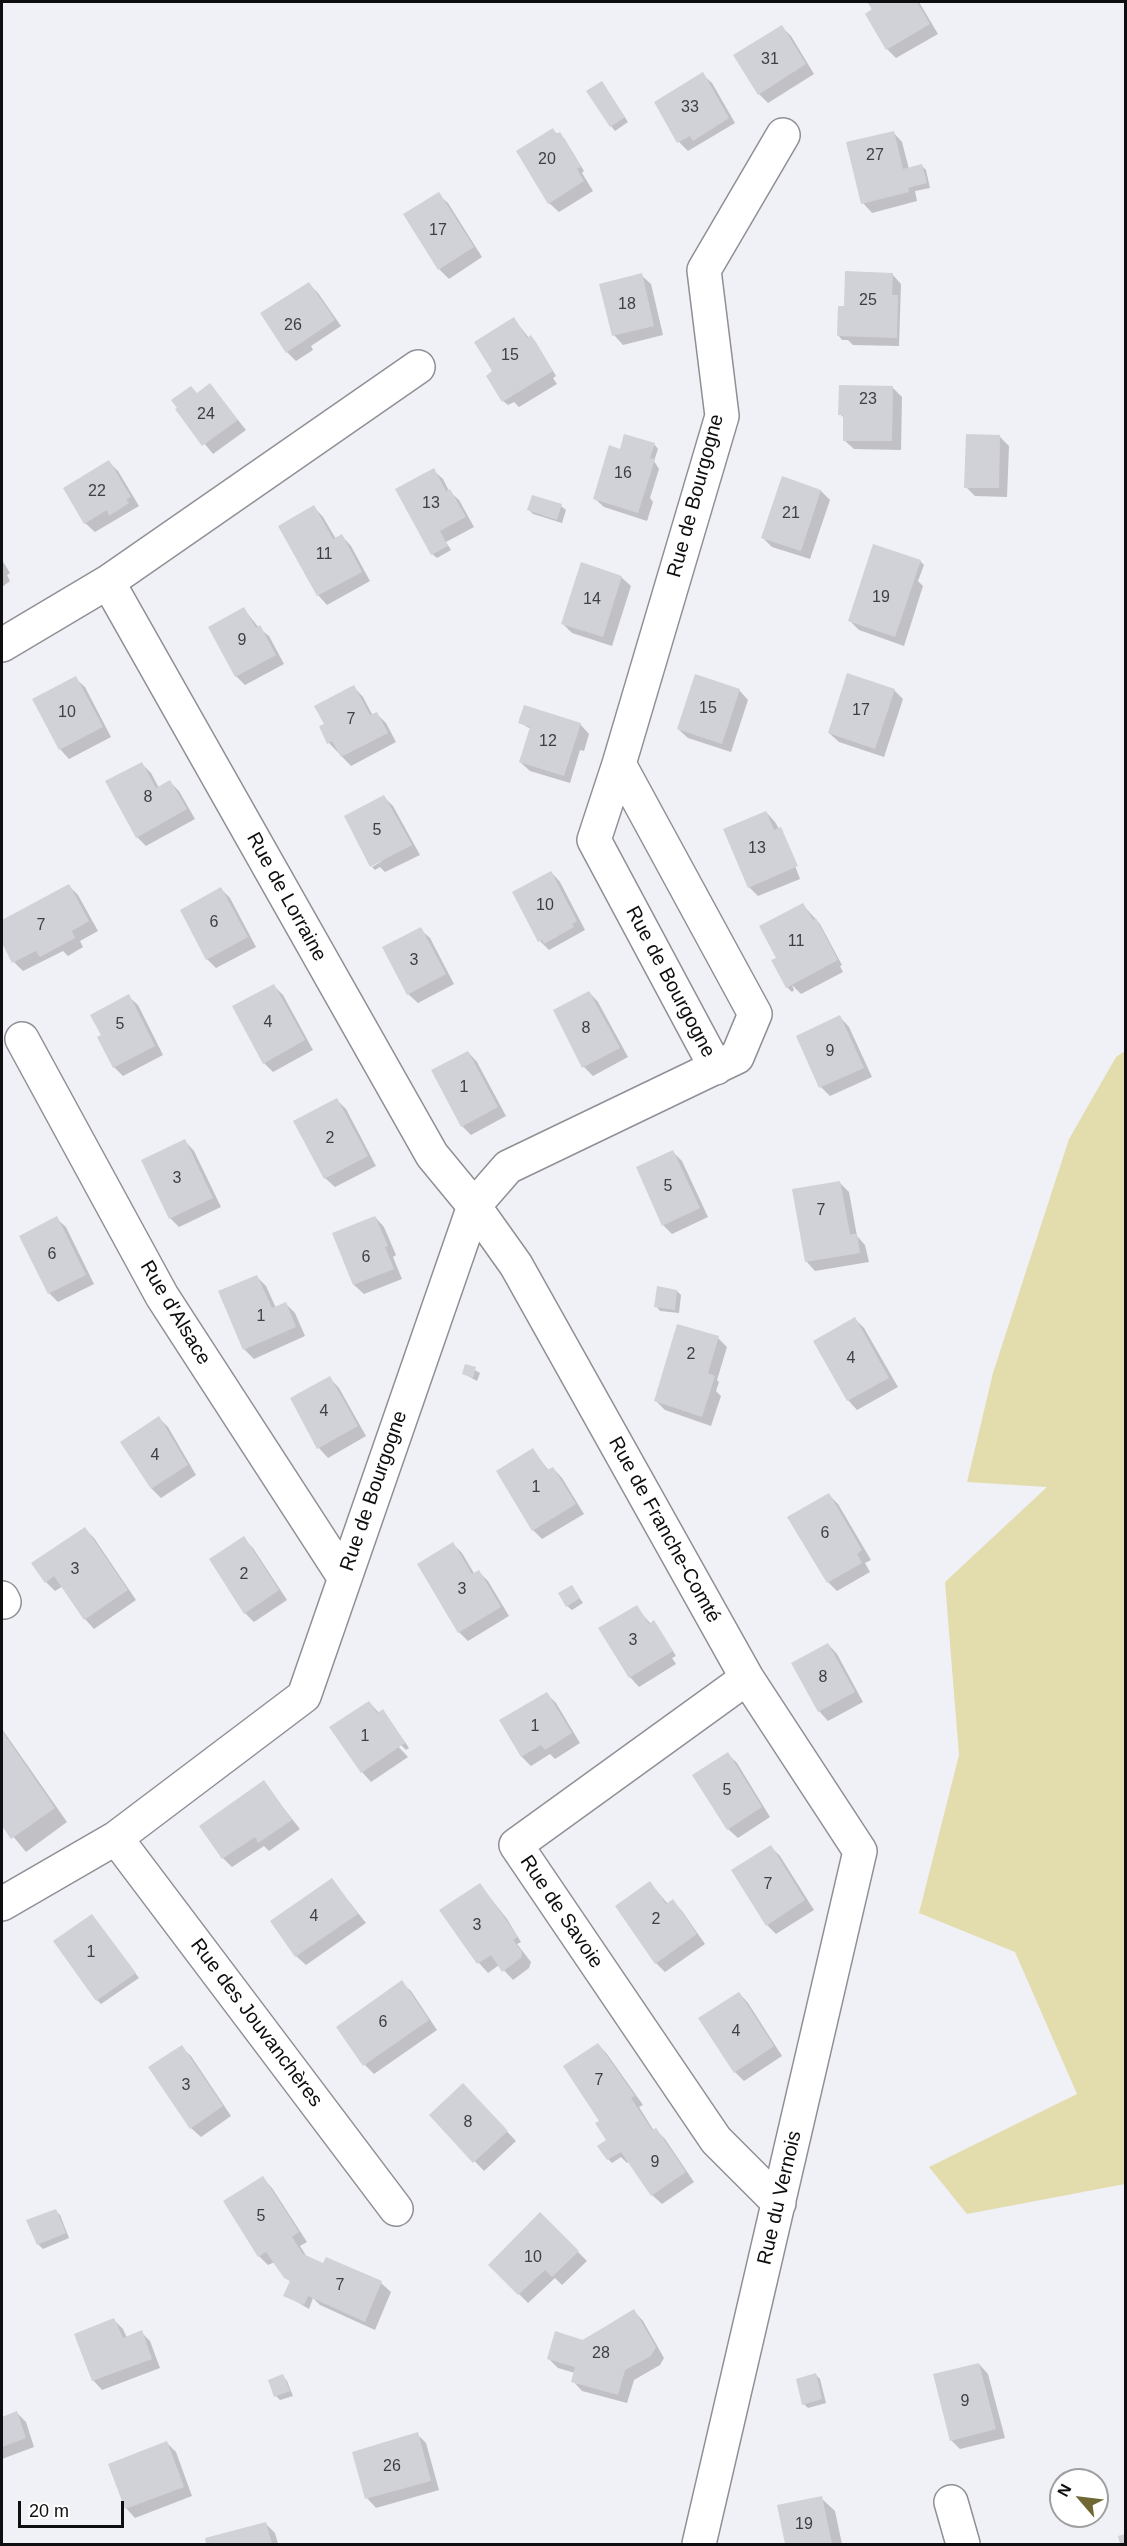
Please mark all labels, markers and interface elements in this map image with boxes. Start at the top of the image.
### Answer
house number: 31 [761,50,779,70]
house number: 33 [681,98,699,118]
house number: 27 [866,146,884,166]
house number: 20 [538,150,556,170]
house number: 17 [429,221,447,241]
house number: 25 [859,291,877,311]
house number: 18 [618,295,636,315]
house number: 26 [284,316,302,336]
house number: 15 [501,346,519,366]
house number: 23 [859,390,877,410]
house number: 24 [197,405,215,425]
street label: Rue de Bourgogne [663,412,729,580]
house number: 16 [614,464,632,484]
house number: 22 [88,482,106,502]
house number: 13 [422,494,440,514]
house number: 21 [782,504,800,524]
house number: 11 [316,545,332,565]
house number: 19 [872,588,890,608]
house number: 14 [583,590,601,610]
house number: 9 [238,631,246,651]
house number: 15 [699,699,717,719]
house number: 17 [852,701,870,721]
house number: 10 [58,703,76,723]
house number: 7 [347,710,355,730]
house number: 12 [539,732,557,752]
house number: 8 [144,788,152,808]
house number: 5 [373,821,381,841]
street label: Rue de Lorraine [241,828,331,966]
house number: 13 [748,839,766,859]
house number: 10 [536,896,554,916]
street label: Rue de Bourgogne [620,902,720,1062]
house number: 6 [210,913,218,933]
house number: 7 [37,916,45,936]
house number: 11 [788,932,804,952]
house number: 3 [410,951,418,971]
house number: 4 [264,1013,272,1033]
house number: 5 [116,1015,124,1035]
house number: 8 [582,1019,590,1039]
house number: 9 [826,1042,834,1062]
house number: 1 [460,1078,468,1098]
house number: 2 [326,1129,334,1149]
house number: 3 [173,1169,181,1189]
house number: 5 [664,1177,672,1197]
house number: 7 [817,1201,825,1221]
house number: 6 [48,1245,56,1265]
house number: 6 [362,1248,370,1268]
street label: Rue d'Alsace [135,1257,215,1369]
house number: 1 [257,1307,265,1327]
house number: 2 [687,1345,695,1365]
house number: 4 [847,1349,855,1369]
house number: 4 [320,1402,328,1422]
street label: Rue de Bourgogne [335,1408,413,1574]
street label: Rue de Franche-Comté [603,1433,725,1627]
house number: 4 [151,1446,159,1466]
house number: 1 [532,1478,540,1498]
house number: 6 [821,1524,829,1544]
house number: 3 [71,1560,79,1580]
house number: 2 [240,1565,248,1585]
house number: 3 [458,1580,466,1600]
house number: 3 [629,1631,637,1651]
house number: 8 [819,1668,827,1688]
house number: 1 [531,1717,539,1737]
house number: 1 [361,1727,369,1747]
house number: 5 [723,1781,731,1801]
street label: Rue de Savoie [514,1851,608,1973]
house number: 7 [764,1875,772,1895]
house number: 4 [310,1907,318,1927]
house number: 2 [652,1910,660,1930]
house number: 3 [473,1916,481,1936]
street label: Rue des Jouvanchères [185,1934,327,2112]
house number: 1 [87,1943,95,1963]
house number: 6 [379,2013,387,2033]
house number: 4 [732,2022,740,2042]
house number: 7 [595,2071,603,2091]
house number: 3 [182,2076,190,2096]
house number: 8 [464,2113,472,2133]
street label: Rue du Vernois [753,2129,807,2267]
house number: 9 [651,2153,659,2173]
house number: 5 [257,2207,265,2227]
house number: 10 [524,2248,542,2268]
house number: 7 [336,2276,344,2296]
house number: 28 [592,2344,610,2364]
house number: 9 [961,2392,969,2412]
house number: 26 [383,2457,401,2477]
north arrow [1049,2468,1109,2528]
text: N [1054,2481,1075,2499]
scale bar [21,2489,128,2527]
text: 20 m [29,2501,69,2521]
house number: 19 [795,2515,813,2535]

